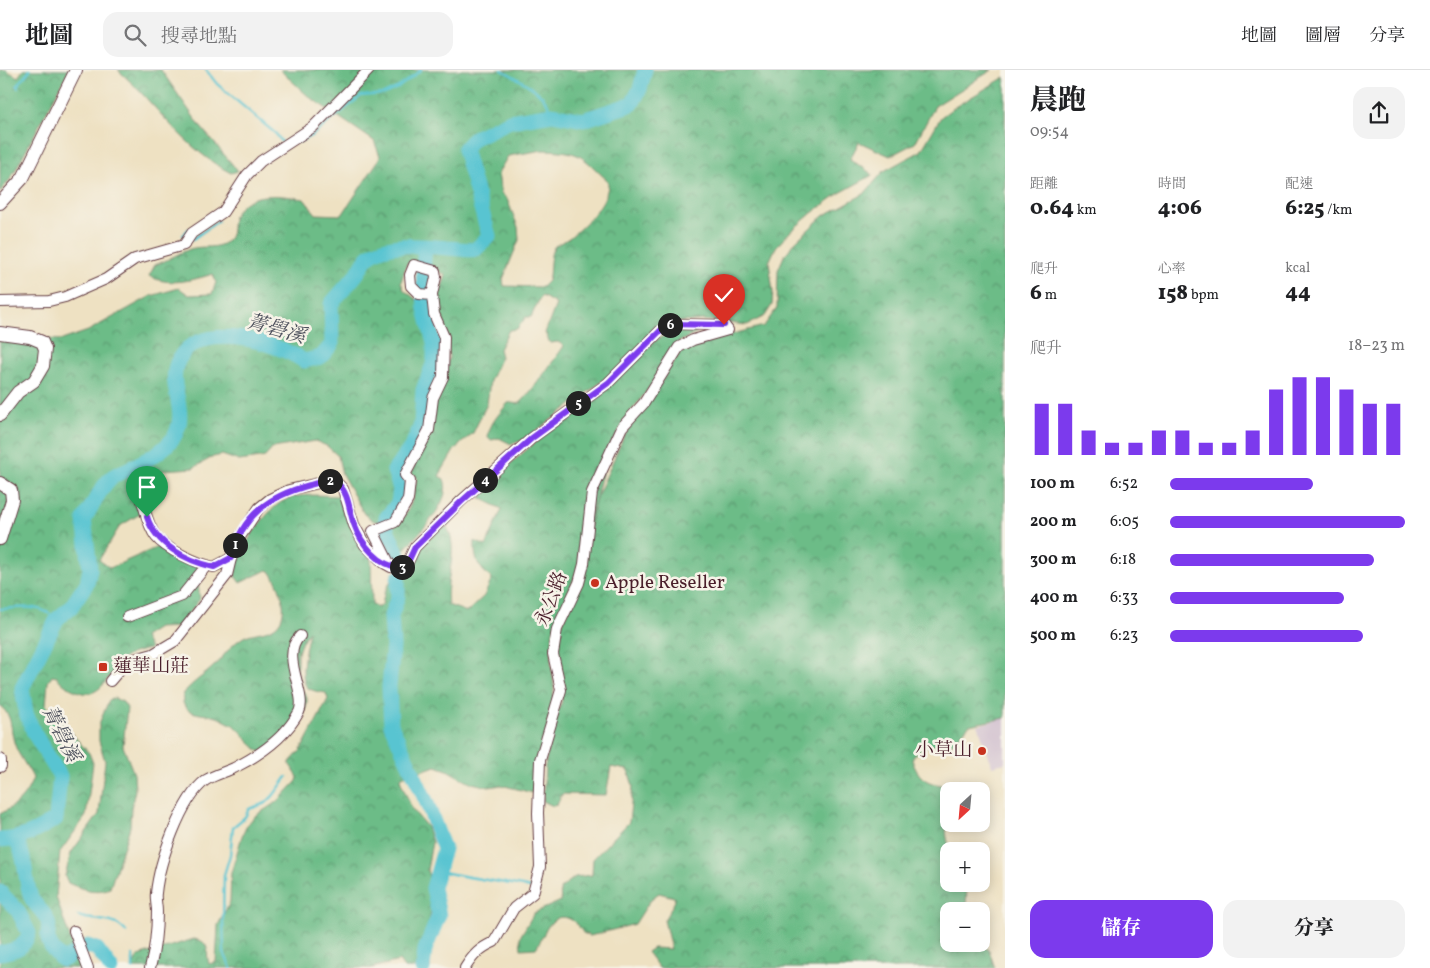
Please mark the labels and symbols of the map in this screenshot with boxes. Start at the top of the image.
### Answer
pin [703,274,745,325]
water label: 菁礐溪 [243,308,311,352]
pin: 6 [658,312,682,338]
pin: 5 [566,390,590,416]
pin [126,466,168,517]
pin: 2 [318,468,342,494]
pin: 4 [472,468,498,492]
pin: 1 [222,532,248,558]
pin: 3 [390,554,414,580]
street label: 永公路 [530,568,574,630]
place label: Apple Reseller [605,570,725,596]
marker: Apple Reseller [589,577,601,589]
place label: 蓮華山莊 [113,654,189,680]
marker: 蓮華山莊 [97,661,109,673]
water label: 菁礐溪 [34,701,87,769]
place label: 小草山 [915,738,972,764]
marker: 小草山 [976,745,988,757]
north arrow [940,782,990,832]

